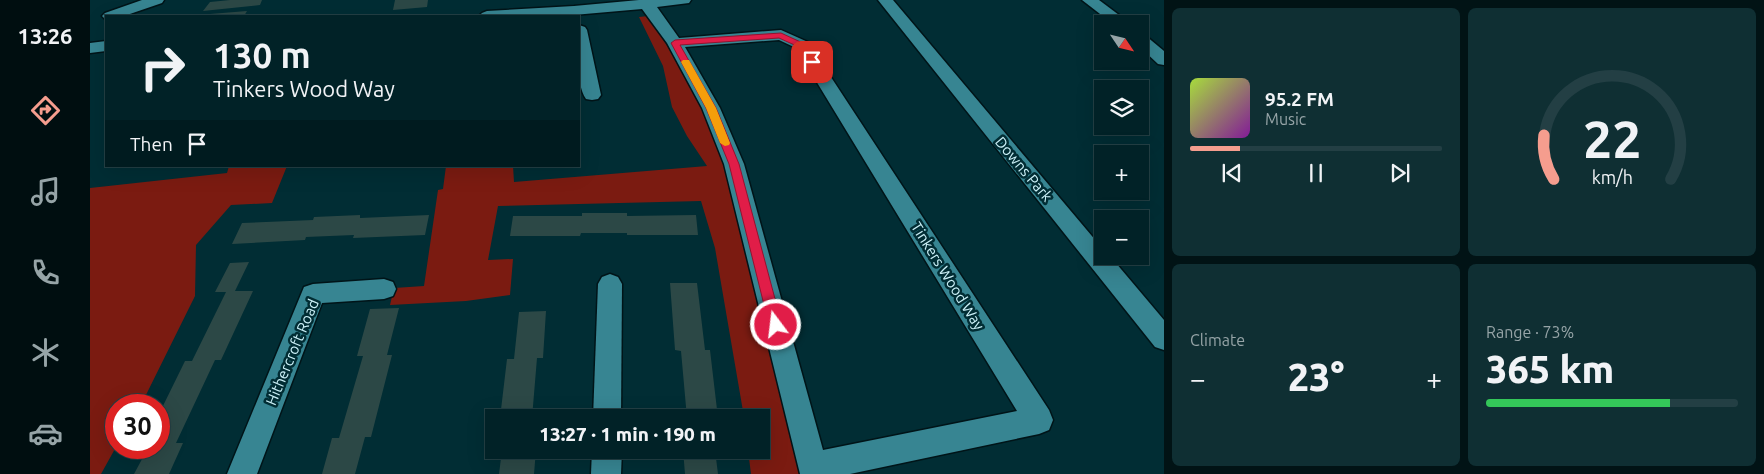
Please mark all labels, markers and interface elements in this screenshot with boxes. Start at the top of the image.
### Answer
north arrow [1094,15,1149,70]
map controls [1094,15,1149,265]
text: 13:26 [17,23,73,48]
icon: right [130,35,195,100]
text: 130 m [213,35,311,75]
pin [791,41,833,83]
icon: arrive [798,48,826,76]
text: Tinkers Wood Way [213,76,395,101]
button: layers [1094,80,1149,135]
text: 95.2 FM [1265,88,1334,110]
icon: directions [28,93,63,128]
text: Music [1265,110,1306,128]
text: 22 [1583,110,1641,168]
icon: arrive [183,130,211,158]
text: Then [130,133,173,155]
street label: Downs Park [992,133,1056,205]
button: + [1094,145,1149,200]
icon: previous [1218,159,1246,187]
icon: pause [1302,159,1330,187]
icon: next [1386,159,1414,187]
text: km/h [1591,167,1633,187]
icon: music [28,174,63,209]
button: − [1094,210,1149,265]
street label: Tinkers Wood Way [908,219,988,333]
icon: phone [28,255,63,290]
street label: Hithercroft Road [262,296,322,408]
position arrow [749,298,801,350]
text: Range · 73% [1486,323,1574,341]
text: Climate [1190,331,1245,349]
icon: climate [28,335,63,370]
text: 365 km [1486,348,1614,390]
text: 23° [1288,356,1344,398]
text: − [1190,363,1206,394]
text: + [1426,363,1442,394]
speed limit sign: 30 [105,394,170,459]
icon: car [28,416,63,451]
text: 13:27 · 1 min · 190 m [539,423,716,445]

